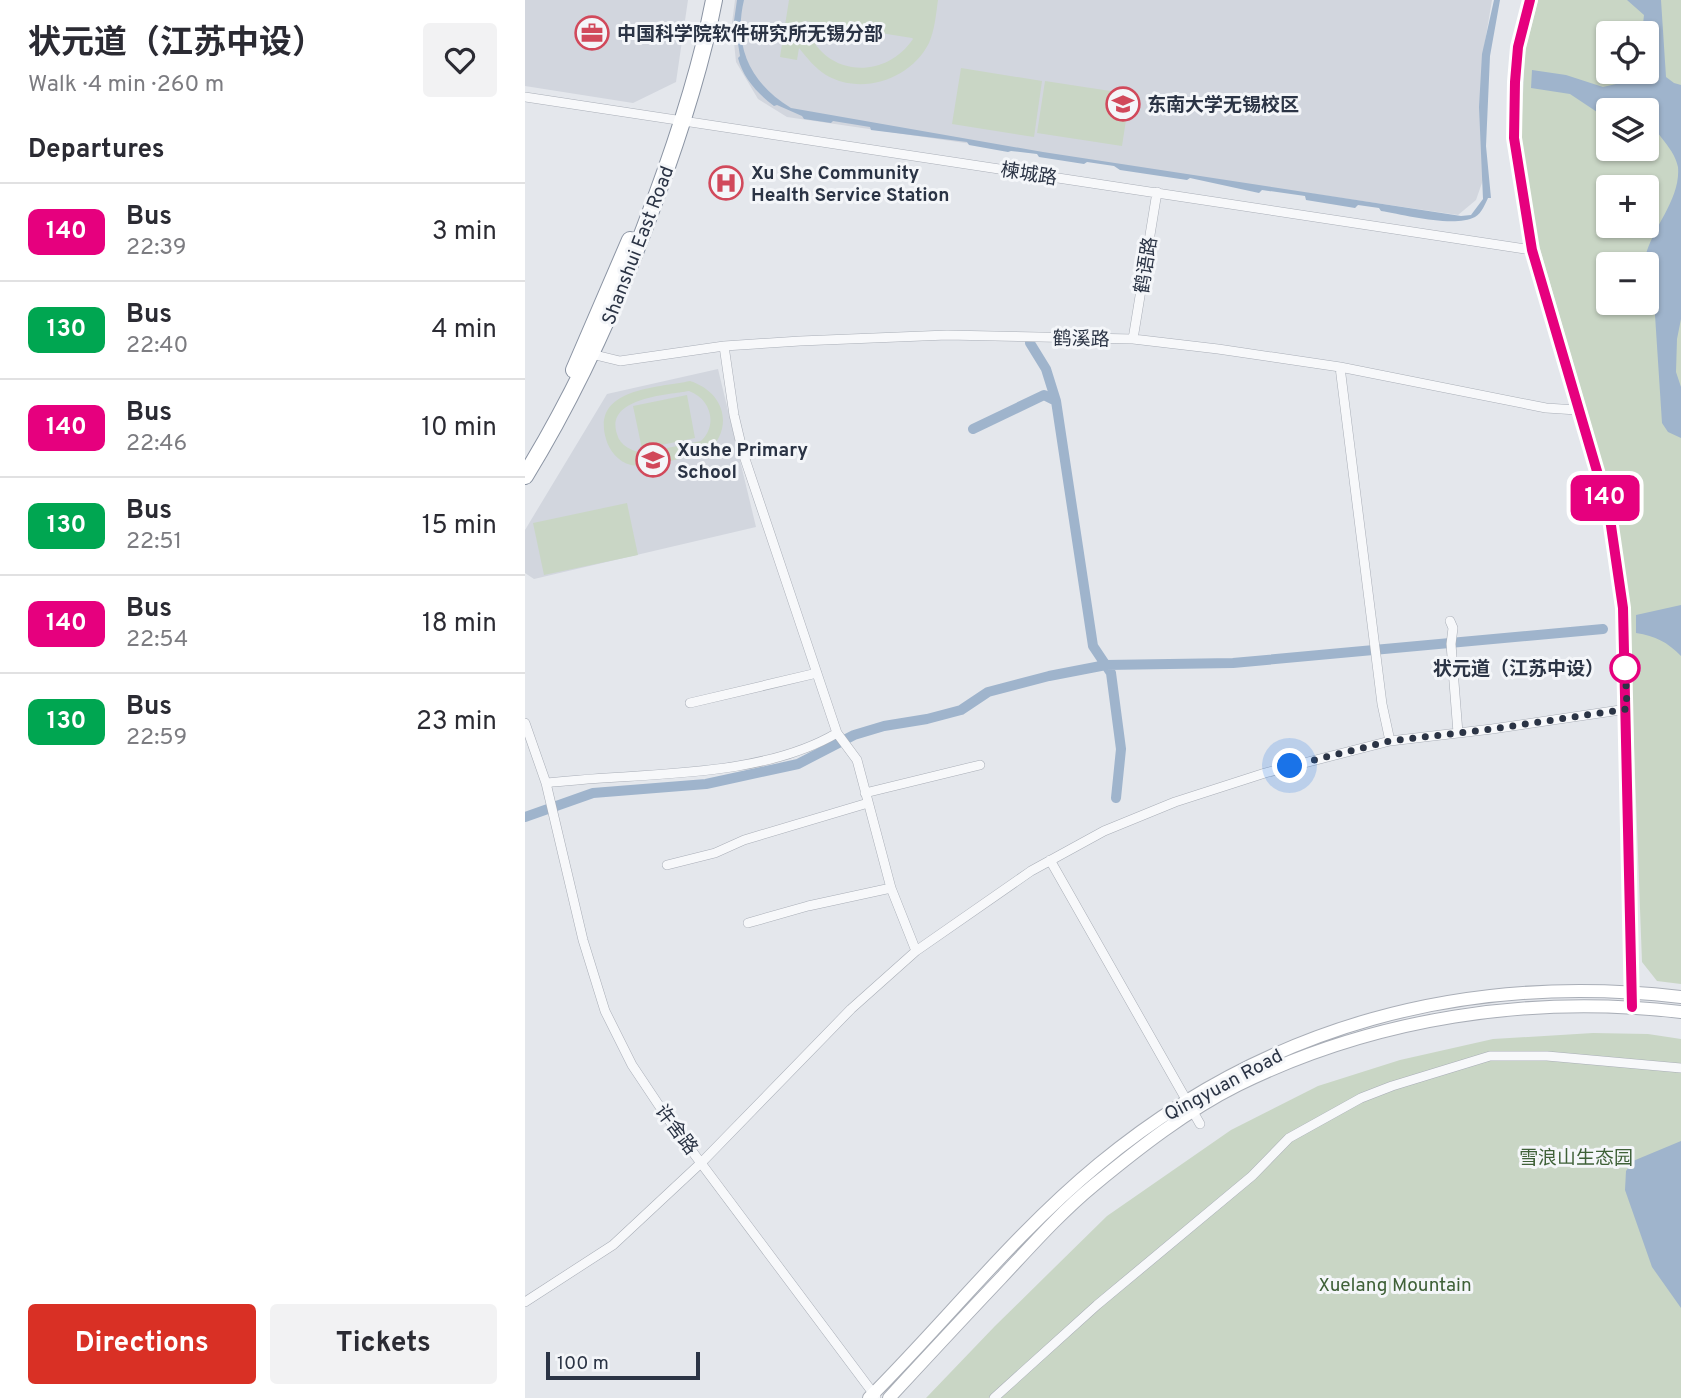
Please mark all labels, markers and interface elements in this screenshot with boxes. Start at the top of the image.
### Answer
office icon: 中国科学院软件研究所无锡分部 [573,14,611,52]
map controls [1596,21,1659,315]
button: locate [1596,21,1659,84]
button: heart [423,23,497,97]
place label: 中国科学院软件研究所无锡分部 [617,23,883,47]
text: 状元道（江苏中设） [28,24,325,66]
text: Walk · 4 min · 260 m [28,71,224,100]
school or university icon: 东南大学无锡校区 [1104,85,1142,123]
place label: 东南大学无锡校区 [1147,94,1299,118]
button: layers [1596,98,1659,161]
text: Departures [28,134,165,167]
street label: 楝城路 [999,159,1059,191]
place label: Xu She Community Health Service Station [751,162,949,208]
street label: Shanshui East Road [597,163,680,329]
hospital icon: Xu She Community Health Service Station [707,164,745,202]
button: + [1596,175,1659,238]
text: Bus [126,201,172,234]
text: 3 min [432,216,497,249]
text: 140 [46,217,87,247]
text: 22:39 [126,234,186,263]
street label: 鹤语路 [1131,235,1163,295]
button: − [1596,252,1659,315]
text: Bus [126,299,172,332]
text: 4 min [431,314,497,347]
text: 130 [47,315,86,345]
street label: 鹤溪路 [1052,328,1110,352]
text: 22:40 [126,332,188,361]
text: Bus [126,397,172,430]
text: 10 min [421,412,497,445]
text: 140 [46,413,87,443]
text: 22:46 [126,430,187,459]
place label: Xushe Primary School [677,439,808,485]
school or university icon: Xushe Primary School [634,441,672,479]
line badge: 140 [1565,475,1645,521]
text: 140 [1585,483,1625,513]
text: Bus [126,495,172,528]
text: 15 min [422,510,497,543]
text: 130 [47,511,86,541]
text: 22:51 [126,528,182,557]
text: Bus [126,593,172,626]
text: 18 min [422,608,497,641]
text: 140 [46,609,87,639]
text: 22:54 [126,626,188,655]
marker: 状元道（江苏中设） [1610,653,1640,683]
place label: 状元道（江苏中设） [1433,658,1604,682]
text: Bus [126,691,172,724]
text: 23 min [416,706,497,739]
text: 130 [47,707,86,737]
text: 22:59 [126,724,187,753]
your location [1272,748,1307,783]
street label: Qingyuan Road [1161,1044,1287,1127]
street label: 许舍路 [649,1100,702,1160]
park label: 雪浪山生态园 [1519,1147,1633,1171]
park label: Xuelang Mountain [1318,1274,1472,1298]
button: Directions [28,1304,256,1384]
button: Tickets [270,1304,497,1384]
scale bar [546,1349,700,1381]
text: 100 m [557,1352,609,1376]

